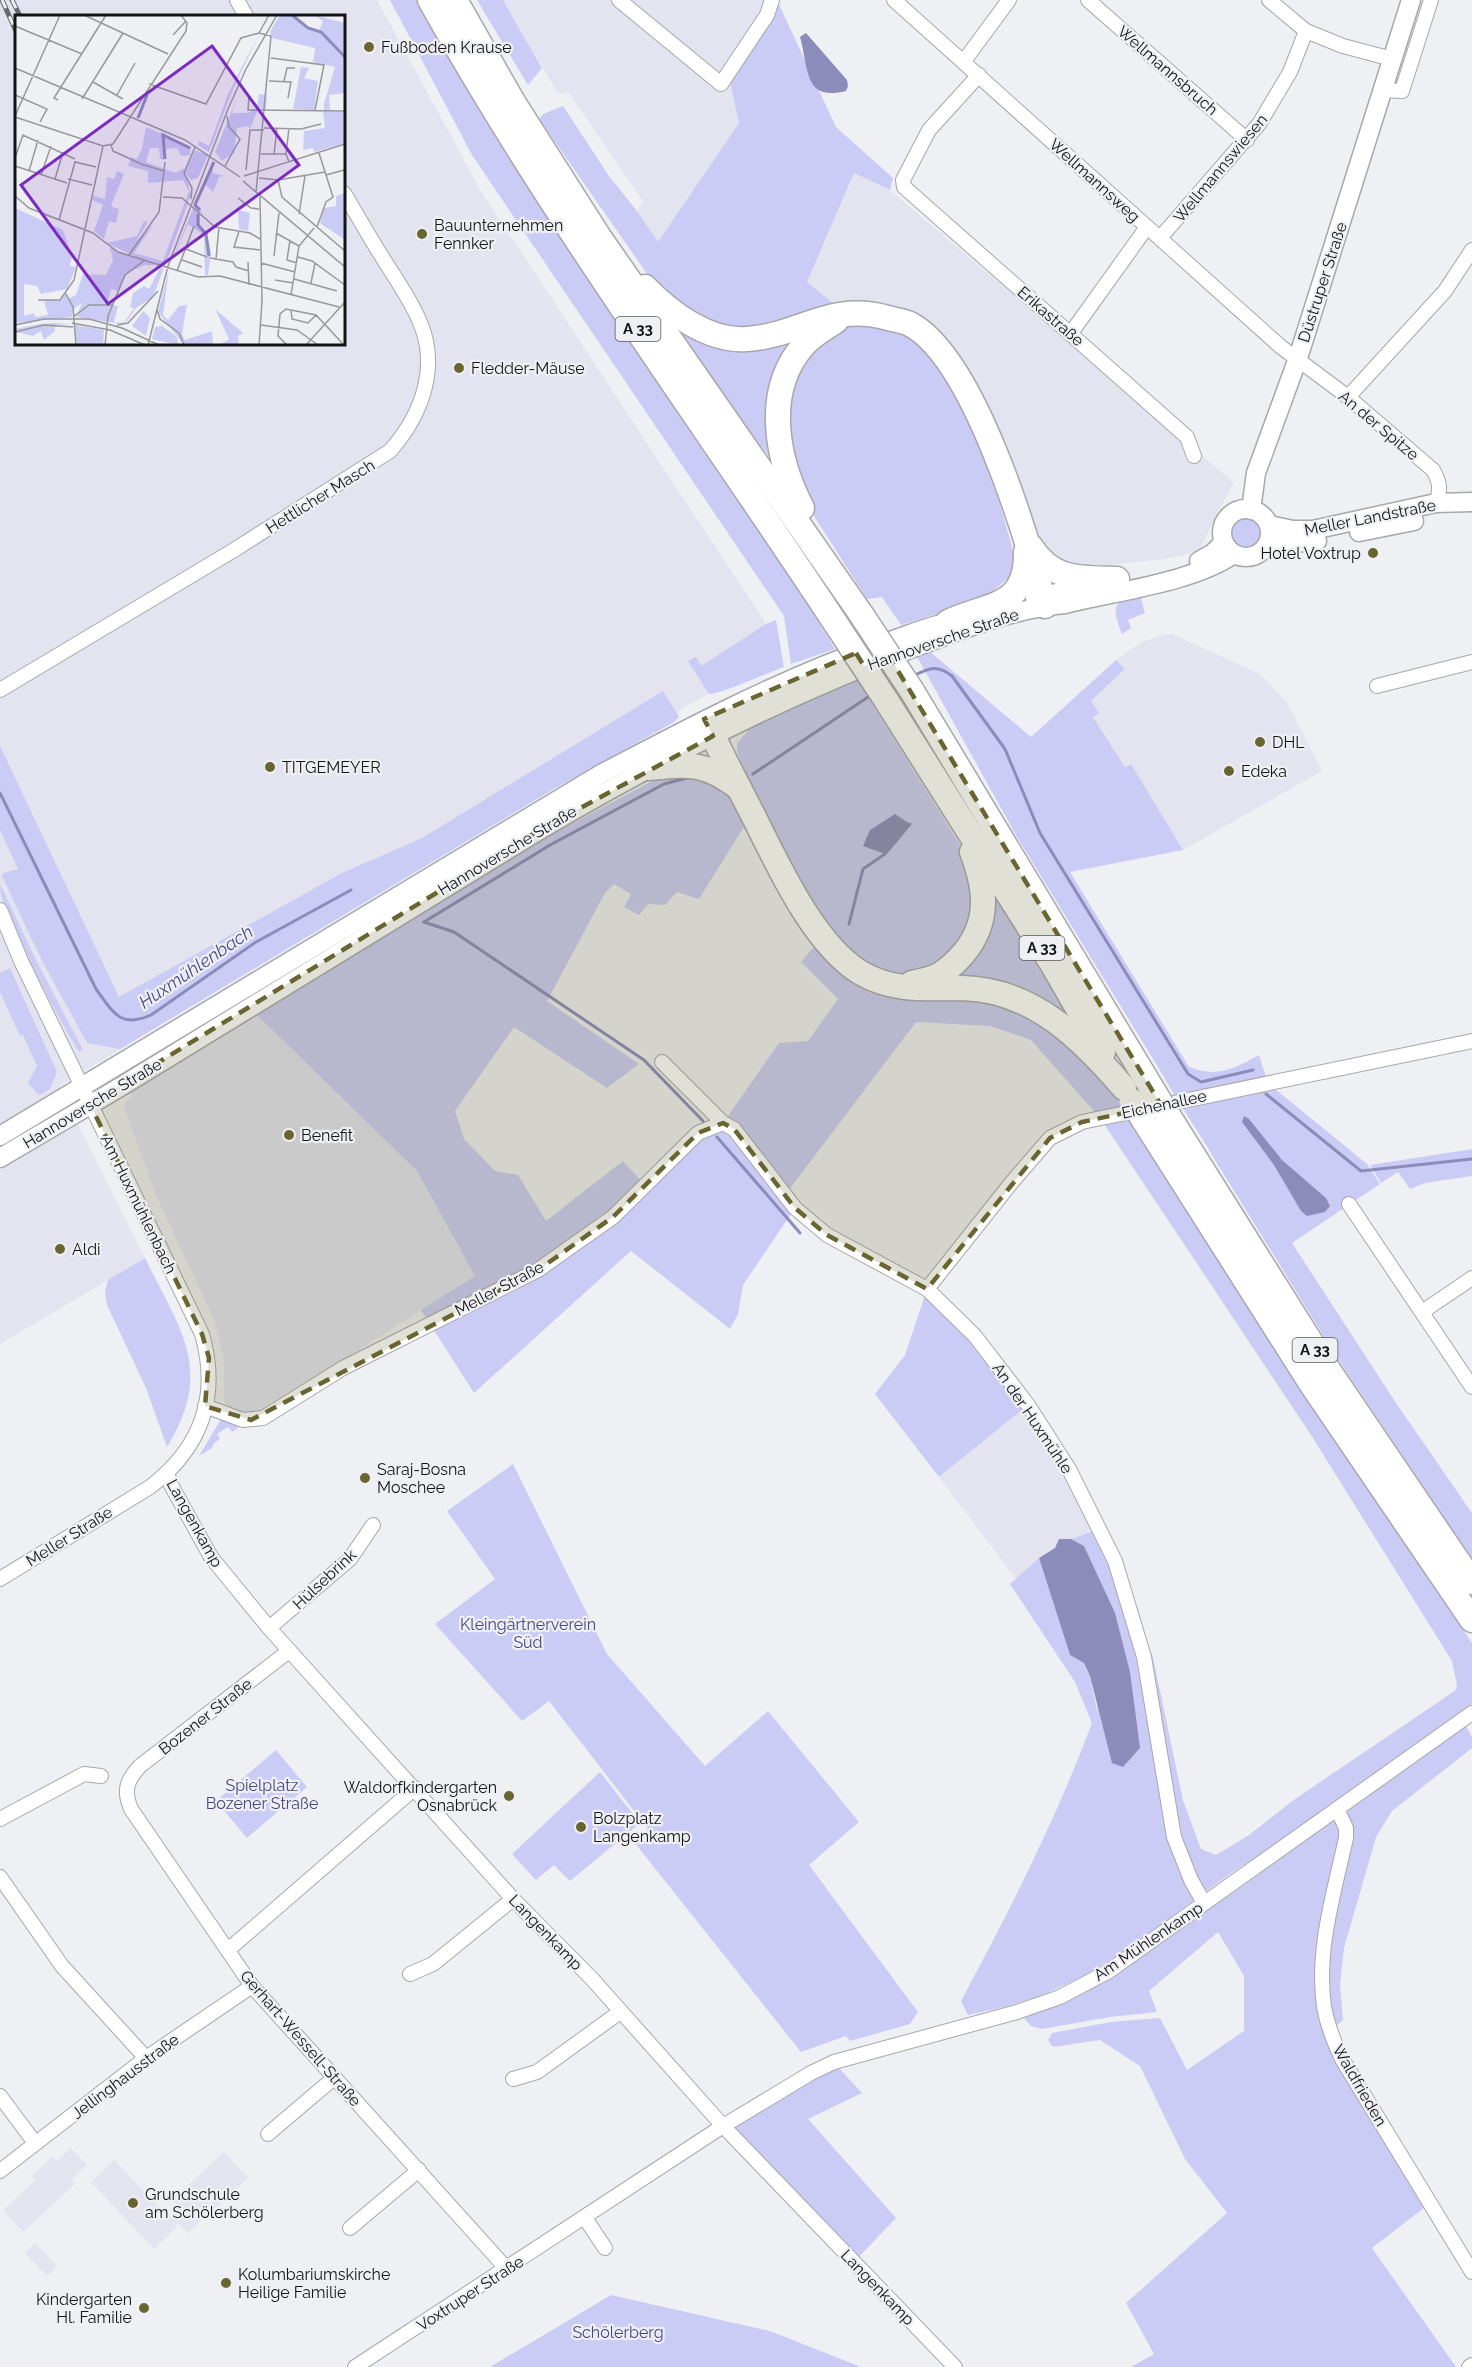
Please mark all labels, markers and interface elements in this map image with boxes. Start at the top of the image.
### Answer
inset map [15,15,345,345]
street label: Wellmannsbruch [1114,22,1222,119]
place label: Fußboden Krause [381,38,512,57]
marker: Fußboden Krause [362,40,376,54]
street label: Wellmannswiesen [1169,110,1271,226]
street label: Wellmannsweg [1045,135,1144,226]
place label: Bauunternehmen Fennker [434,216,563,253]
street label: Düstruper Straße [1294,220,1351,345]
marker: Bauunternehmen Fennker [415,227,429,241]
street label: Erikastraße [1014,282,1088,350]
road number: A 33 [616,317,660,341]
place label: Fledder-Mäuse [471,359,585,378]
marker: Fledder-Mäuse [452,361,466,375]
street label: An der Spitze [1335,386,1422,464]
street label: Hettlicher Masch [262,455,378,538]
street label: Meller Landstraße [1303,495,1438,540]
place label: Hotel Voxtrup [1261,544,1361,563]
marker: Hotel Voxtrup [1366,546,1380,560]
street label: Hannoversche Straße [865,605,1021,674]
place label: DHL [1272,733,1305,752]
marker: DHL [1253,735,1267,749]
place label: TITGEMEYER [282,758,381,777]
marker: TITGEMEYER [263,760,277,774]
place label: Edeka [1241,762,1287,781]
marker: Edeka [1222,764,1236,778]
street label: Hannoversche Straße [435,802,580,899]
water label: Huxmühlenbach [135,921,257,1013]
road number: A 33 [1020,936,1064,960]
street label: Hannoversche Straße [20,1055,165,1152]
street label: Eichenallee [1120,1086,1208,1123]
place label: Benefit [301,1126,354,1145]
marker: Benefit [282,1128,296,1142]
street label: Am Huxmühlenbach [97,1132,180,1277]
place label: Aldi [72,1240,101,1259]
marker: Aldi [53,1242,67,1256]
street label: Meller Straße [451,1257,547,1320]
road number: A 33 [1292,1338,1338,1362]
street label: An der Huxmühle [988,1359,1077,1477]
place label: Saraj-Bosna Moschee [377,1460,466,1497]
marker: Saraj-Bosna Moschee [358,1471,372,1485]
street label: Langenkamp [163,1476,227,1571]
street label: Meller Straße [23,1502,116,1570]
street label: Hülsebrink [289,1545,360,1613]
park label: Kleingärtnerverein Süd [460,1615,596,1652]
street label: Bozener Straße [155,1674,256,1759]
park label: Spielplatz Bozener Straße [206,1776,318,1813]
place label: Waldorfkindergarten Osnabrück [343,1778,498,1815]
marker: Waldorfkindergarten Osnabrück [502,1789,516,1803]
place label: Bolzplatz Langenkamp [593,1809,691,1846]
marker: Bolzplatz Langenkamp [574,1820,588,1834]
street label: Langenkamp [505,1891,587,1974]
street label: Am Mühlenkamp [1090,1898,1206,1985]
street label: Gerhart-Wessell-Straße [236,1966,365,2110]
street label: Jellinghausstraße [68,2030,183,2123]
street label: Waldfrieden [1328,2041,1391,2130]
place label: Grundschule am Schölerberg [145,2185,264,2222]
marker: Grundschule am Schölerberg [126,2196,140,2210]
street label: Langenkamp [837,2246,919,2329]
street label: Voxtruper Straße [413,2252,527,2335]
place label: Kolumbariumskirche Heilige Familie [238,2265,390,2302]
marker: Kolumbariumskirche Heilige Familie [219,2276,233,2290]
place label: Kindergarten Hl. Familie [36,2290,132,2327]
marker: Kindergarten Hl. Familie [137,2301,151,2315]
park label: Schölerberg [572,2323,664,2342]

